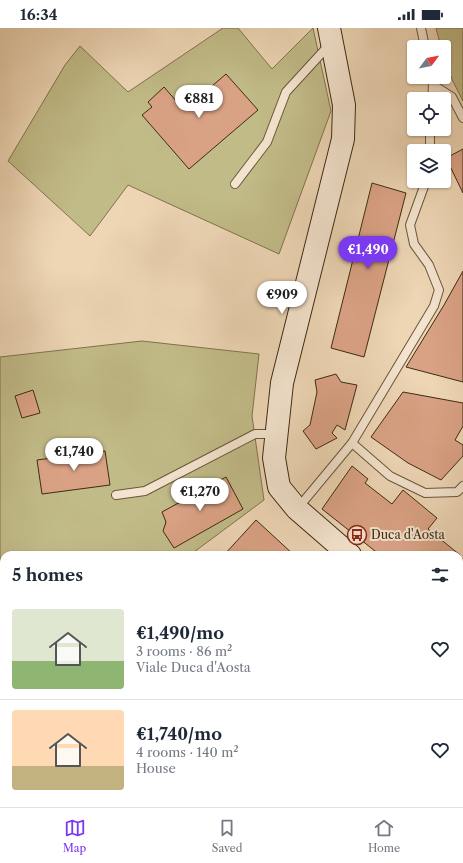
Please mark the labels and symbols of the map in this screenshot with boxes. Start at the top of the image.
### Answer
north arrow [407,40,451,84]
pin: €881 [175,85,223,119]
pin: €1,490 [335,236,401,270]
pin: €909 [258,281,306,315]
pin: €1,740 [41,438,107,472]
pin: €1,270 [167,478,233,512]
bus stop icon: Duca d'Aosta [346,524,368,546]
place label: Duca d'Aosta [371,527,445,542]

